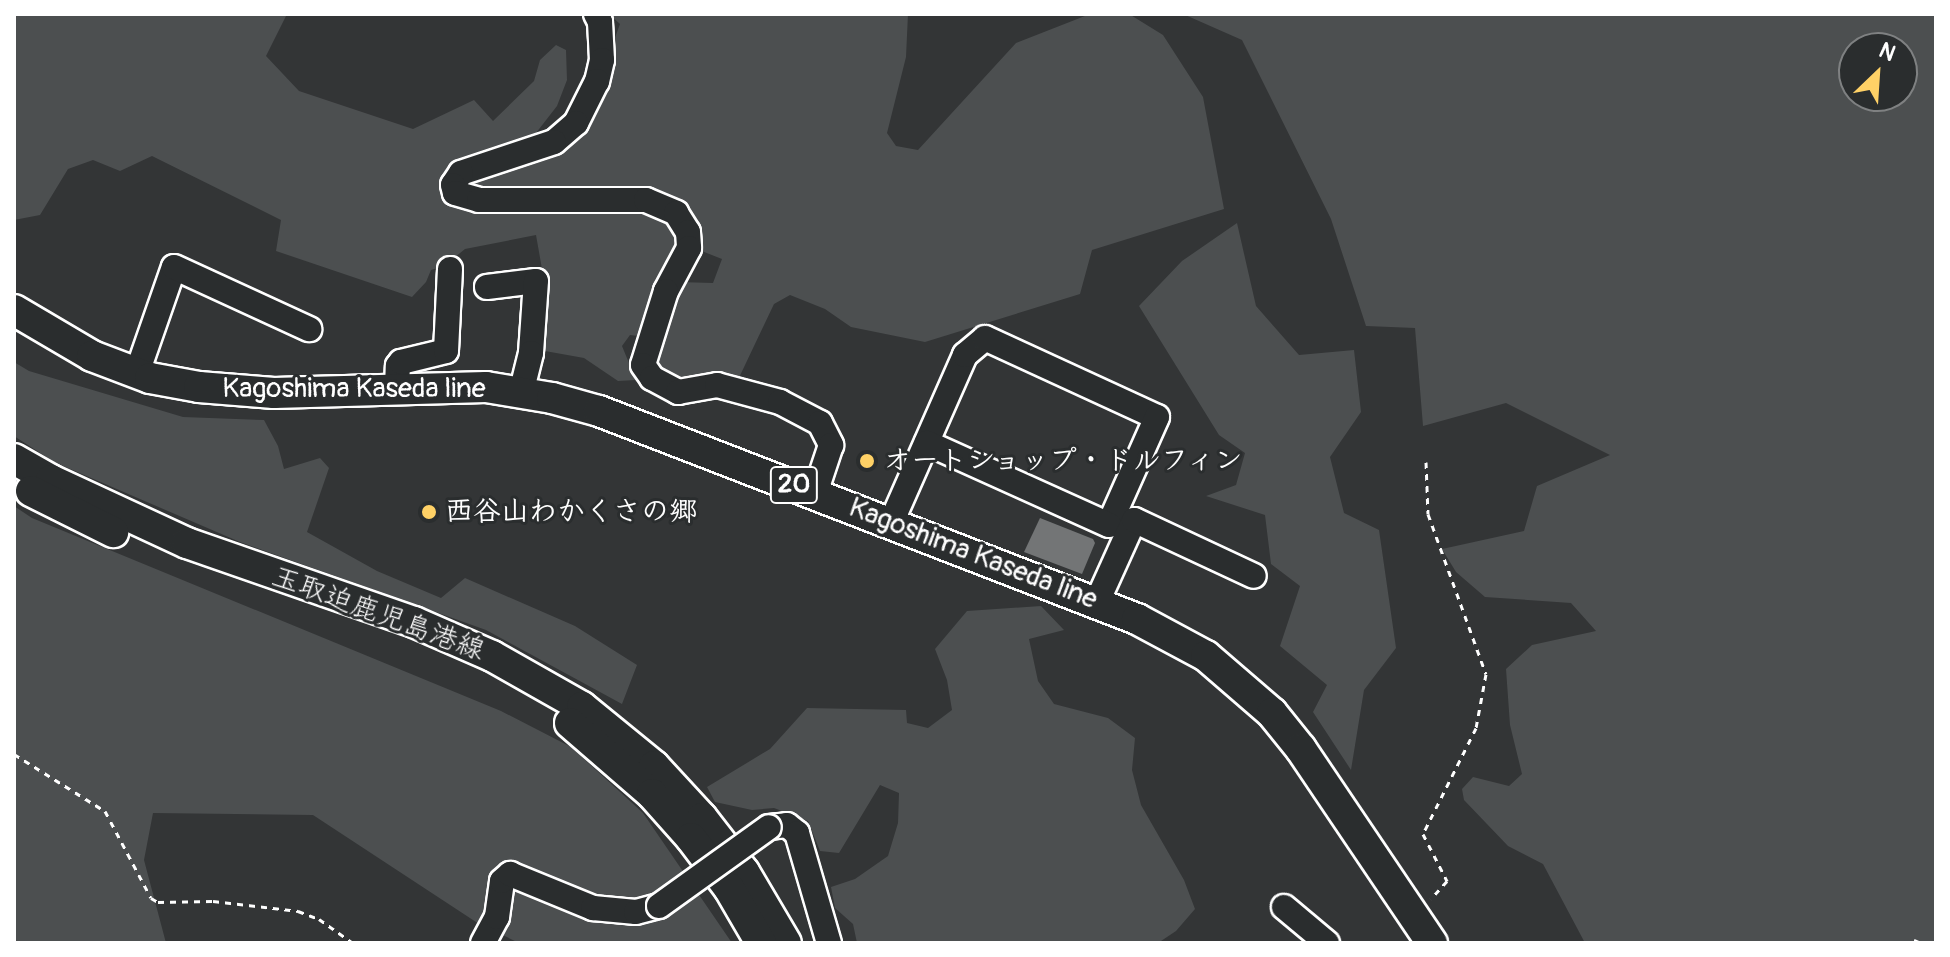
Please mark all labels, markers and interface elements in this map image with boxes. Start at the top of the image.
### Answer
north arrow [1838,32,1918,112]
text: N [1875,36,1900,68]
street label: Kagoshima Kaseda line [222,372,486,406]
place label: オートショップ・ドルフィン [883,444,1247,478]
marker: オートショップ・ドルフィン [858,452,876,470]
road number: 20 [768,463,820,507]
street label: Kagoshima Kaseda line [844,491,1102,617]
place label: 西谷山わかくさの郷 [445,495,697,529]
marker: 西谷山わかくさの郷 [420,503,438,521]
street label: 玉取迫鹿児島港線 [267,560,489,668]

